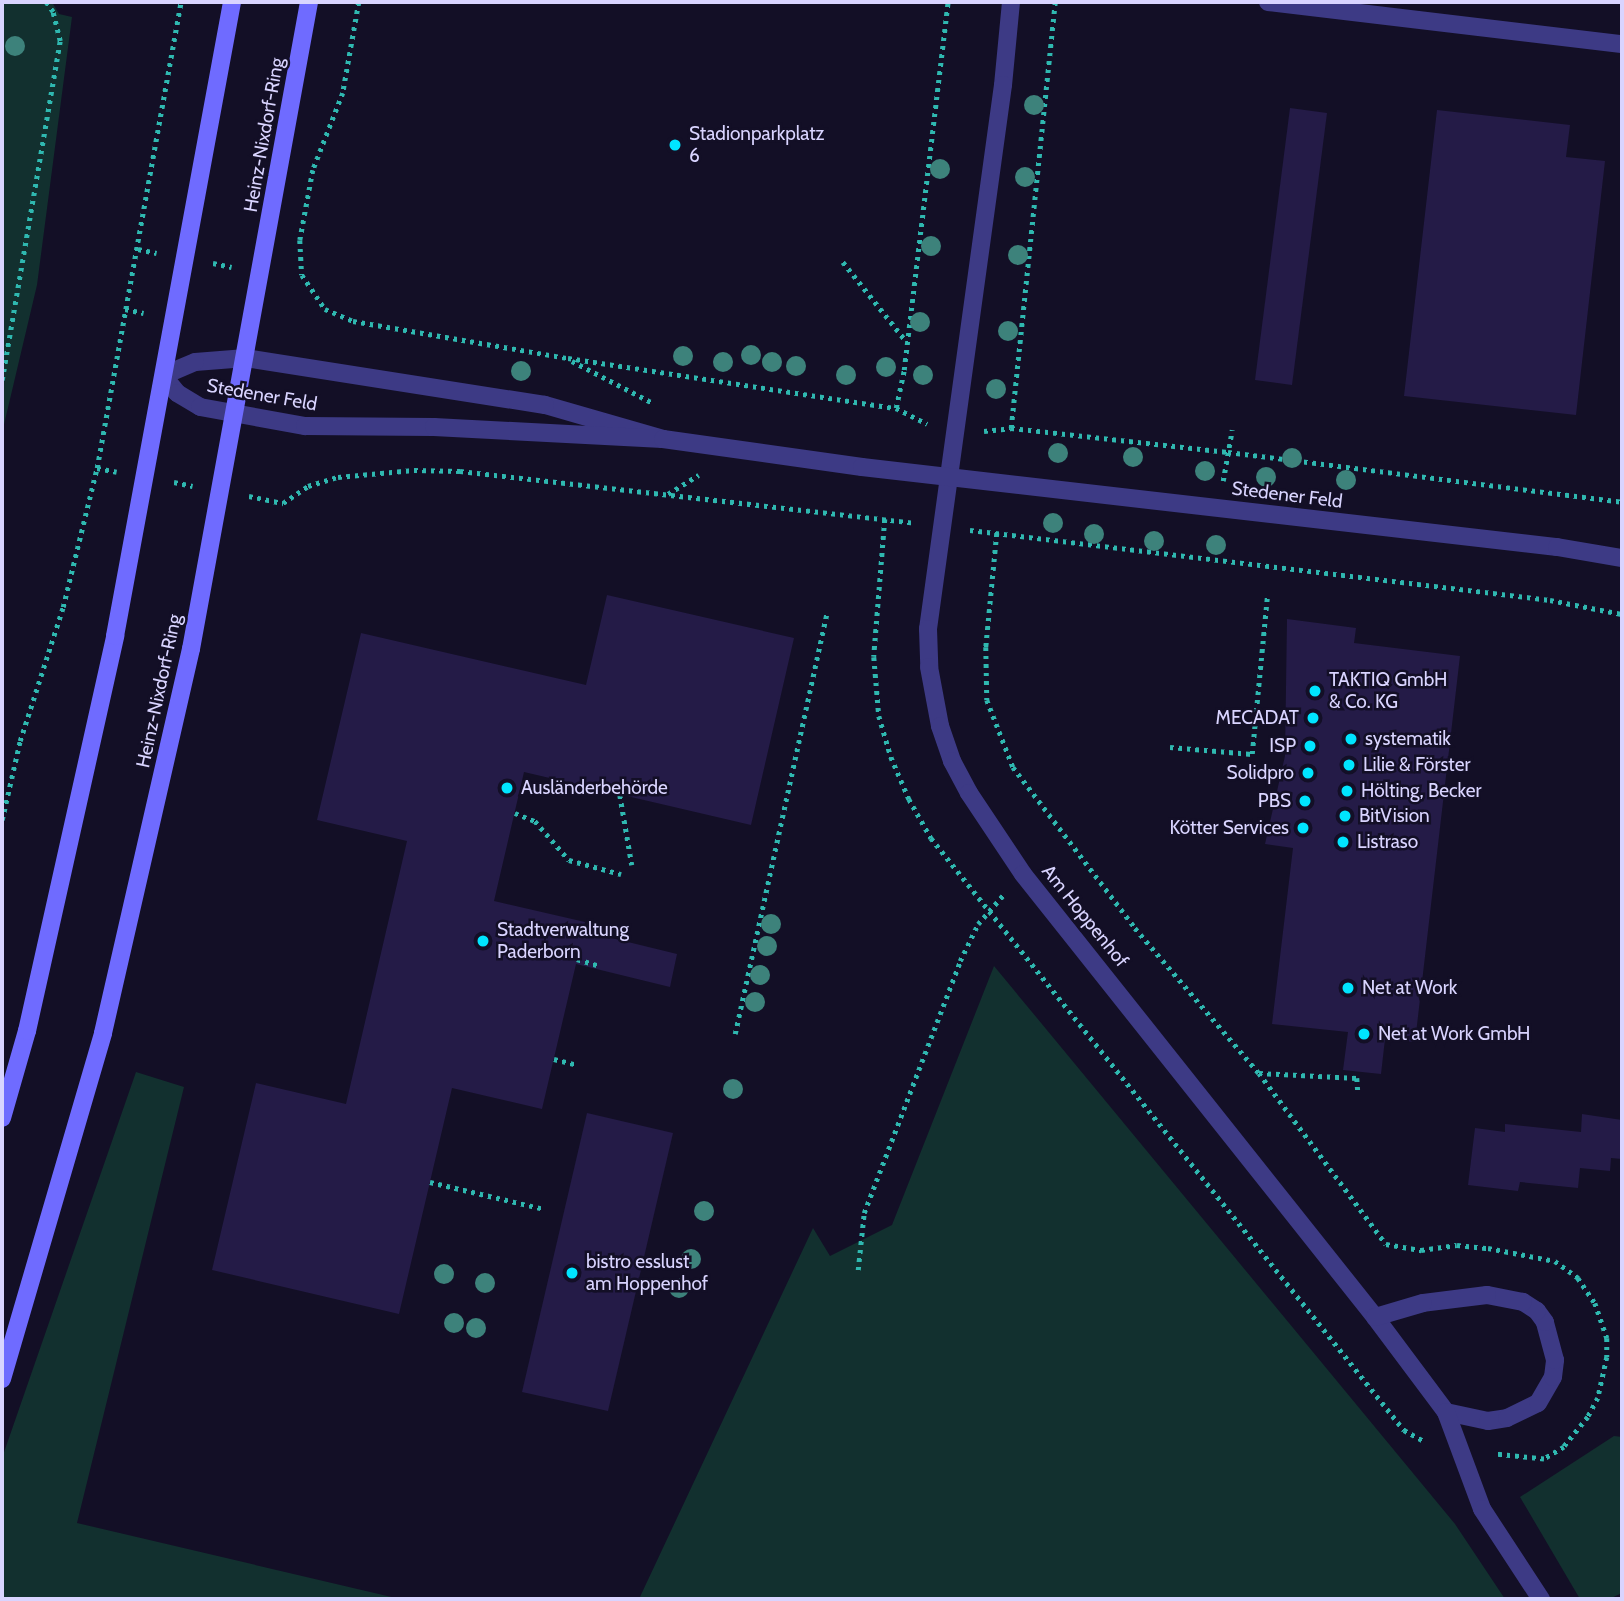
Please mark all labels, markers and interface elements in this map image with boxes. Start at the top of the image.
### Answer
street label: Heinz-Nixdorf-Ring [239,56,289,214]
place label: Stadionparkplatz 6 [689,123,825,167]
marker: Stadionparkplatz 6 [667,137,683,153]
street label: Stedener Feld [205,374,319,416]
street label: Stedener Feld [1230,477,1344,513]
street label: Heinz-Nixdorf-Ring [132,612,186,770]
place label: TAKTIQ GmbH & Co. KG [1329,669,1447,713]
marker: TAKTIQ GmbH & Co. KG [1307,683,1323,699]
place label: MECADAT [1216,707,1299,729]
marker: MECADAT [1305,710,1321,726]
place label: systematik [1365,728,1451,750]
marker: systematik [1343,731,1359,747]
place label: ISP [1269,735,1296,757]
marker: ISP [1302,738,1318,754]
place label: Lilie & Förster [1363,754,1470,776]
marker: Lilie & Förster [1341,757,1357,773]
place label: Solidpro [1227,762,1294,784]
marker: Solidpro [1300,765,1316,781]
place label: Ausländerbehörde [521,777,668,799]
marker: Ausländerbehörde [499,780,515,796]
place label: Hölting, Becker [1361,780,1481,802]
marker: Hölting, Becker [1339,783,1355,799]
place label: PBS [1258,790,1291,812]
marker: PBS [1297,793,1313,809]
place label: BitVision [1359,805,1430,827]
marker: BitVision [1337,808,1353,824]
place label: Kötter Services [1170,817,1289,839]
marker: Kötter Services [1295,820,1311,836]
place label: Listraso [1357,831,1418,853]
marker: Listraso [1335,834,1351,850]
street label: Am Hoppenhof [1037,860,1133,972]
place label: Stadtverwaltung Paderborn [497,919,629,963]
marker: Stadtverwaltung Paderborn [475,933,491,949]
place label: Net at Work [1362,977,1457,999]
marker: Net at Work [1340,980,1356,996]
place label: Net at Work GmbH [1378,1023,1531,1045]
marker: Net at Work GmbH [1356,1026,1372,1042]
place label: bistro esslust am Hoppenhof [586,1251,708,1295]
marker: bistro esslust am Hoppenhof [564,1265,580,1281]

